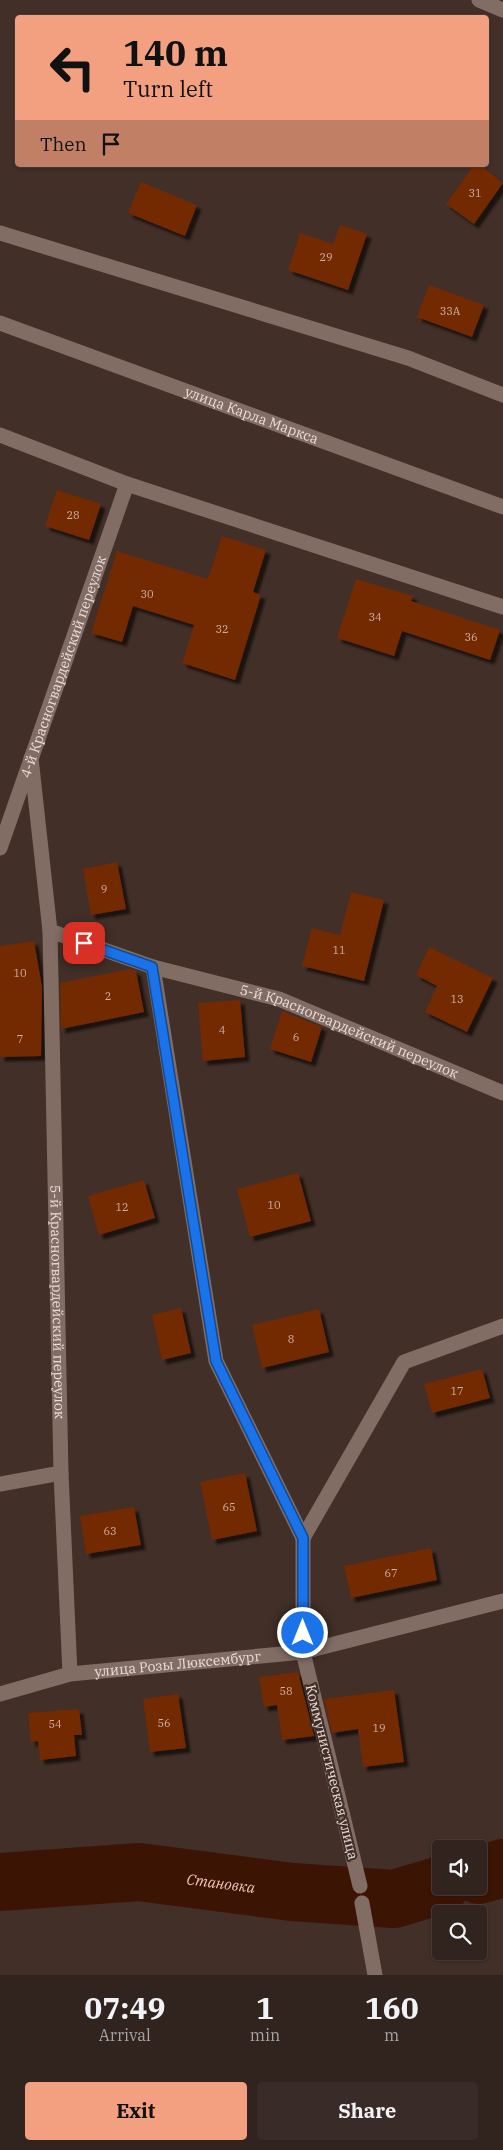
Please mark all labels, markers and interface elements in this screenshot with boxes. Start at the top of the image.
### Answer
text: 140 m [123,30,228,76]
icon: left [40,35,105,100]
text: Turn left [123,74,213,103]
icon: arrive [97,130,125,158]
text: Then [40,132,87,156]
house number: 31 [468,186,482,200]
house number: 29 [319,250,333,264]
house number: 33А [440,304,461,318]
street label: улица Карла Маркса [182,382,321,448]
house number: 28 [66,508,80,522]
street label: 4-й Красногвардейский переулок [16,553,110,780]
house number: 30 [140,587,154,601]
house number: 34 [368,610,382,624]
house number: 32 [215,622,229,636]
house number: 36 [464,630,478,644]
house number: 9 [101,882,107,896]
pin [63,922,105,964]
icon: arrive [70,929,98,957]
house number: 11 [332,943,346,957]
house number: 10 [13,966,27,980]
street label: 5-й Красногвардейский переулок [238,980,461,1082]
house number: 2 [105,989,111,1003]
house number: 13 [450,992,464,1006]
house number: 4 [219,1023,226,1037]
house number: 6 [293,1030,299,1044]
house number: 7 [17,1032,23,1046]
street label: 5-й Красногвардейский переулок [46,1185,69,1419]
house number: 10 [267,1198,281,1212]
house number: 12 [115,1200,129,1214]
house number: 8 [288,1332,294,1346]
house number: 17 [450,1384,464,1398]
house number: 65 [222,1500,236,1514]
house number: 63 [103,1524,117,1538]
house number: 67 [384,1566,398,1580]
position arrow [276,1606,328,1658]
street label: улица Розы Люксембург [94,1647,262,1681]
street label: Коммунистическая улица [302,1683,363,1862]
house number: 58 [279,1684,293,1698]
house number: 56 [157,1716,171,1730]
house number: 54 [48,1717,62,1731]
house number: 19 [372,1721,386,1735]
map controls [432,1840,487,1960]
button: sound [432,1840,487,1895]
water label: Становка [185,1869,257,1897]
button: search [432,1905,487,1960]
text: 07:49 [84,1988,165,2027]
text: 1 [256,1988,274,2027]
text: 160 [365,1988,419,2027]
text: Arrival [99,2025,151,2045]
text: min [250,2025,280,2045]
text: m [384,2025,399,2045]
button: Exit [25,2082,247,2140]
button: Share [257,2082,478,2140]

